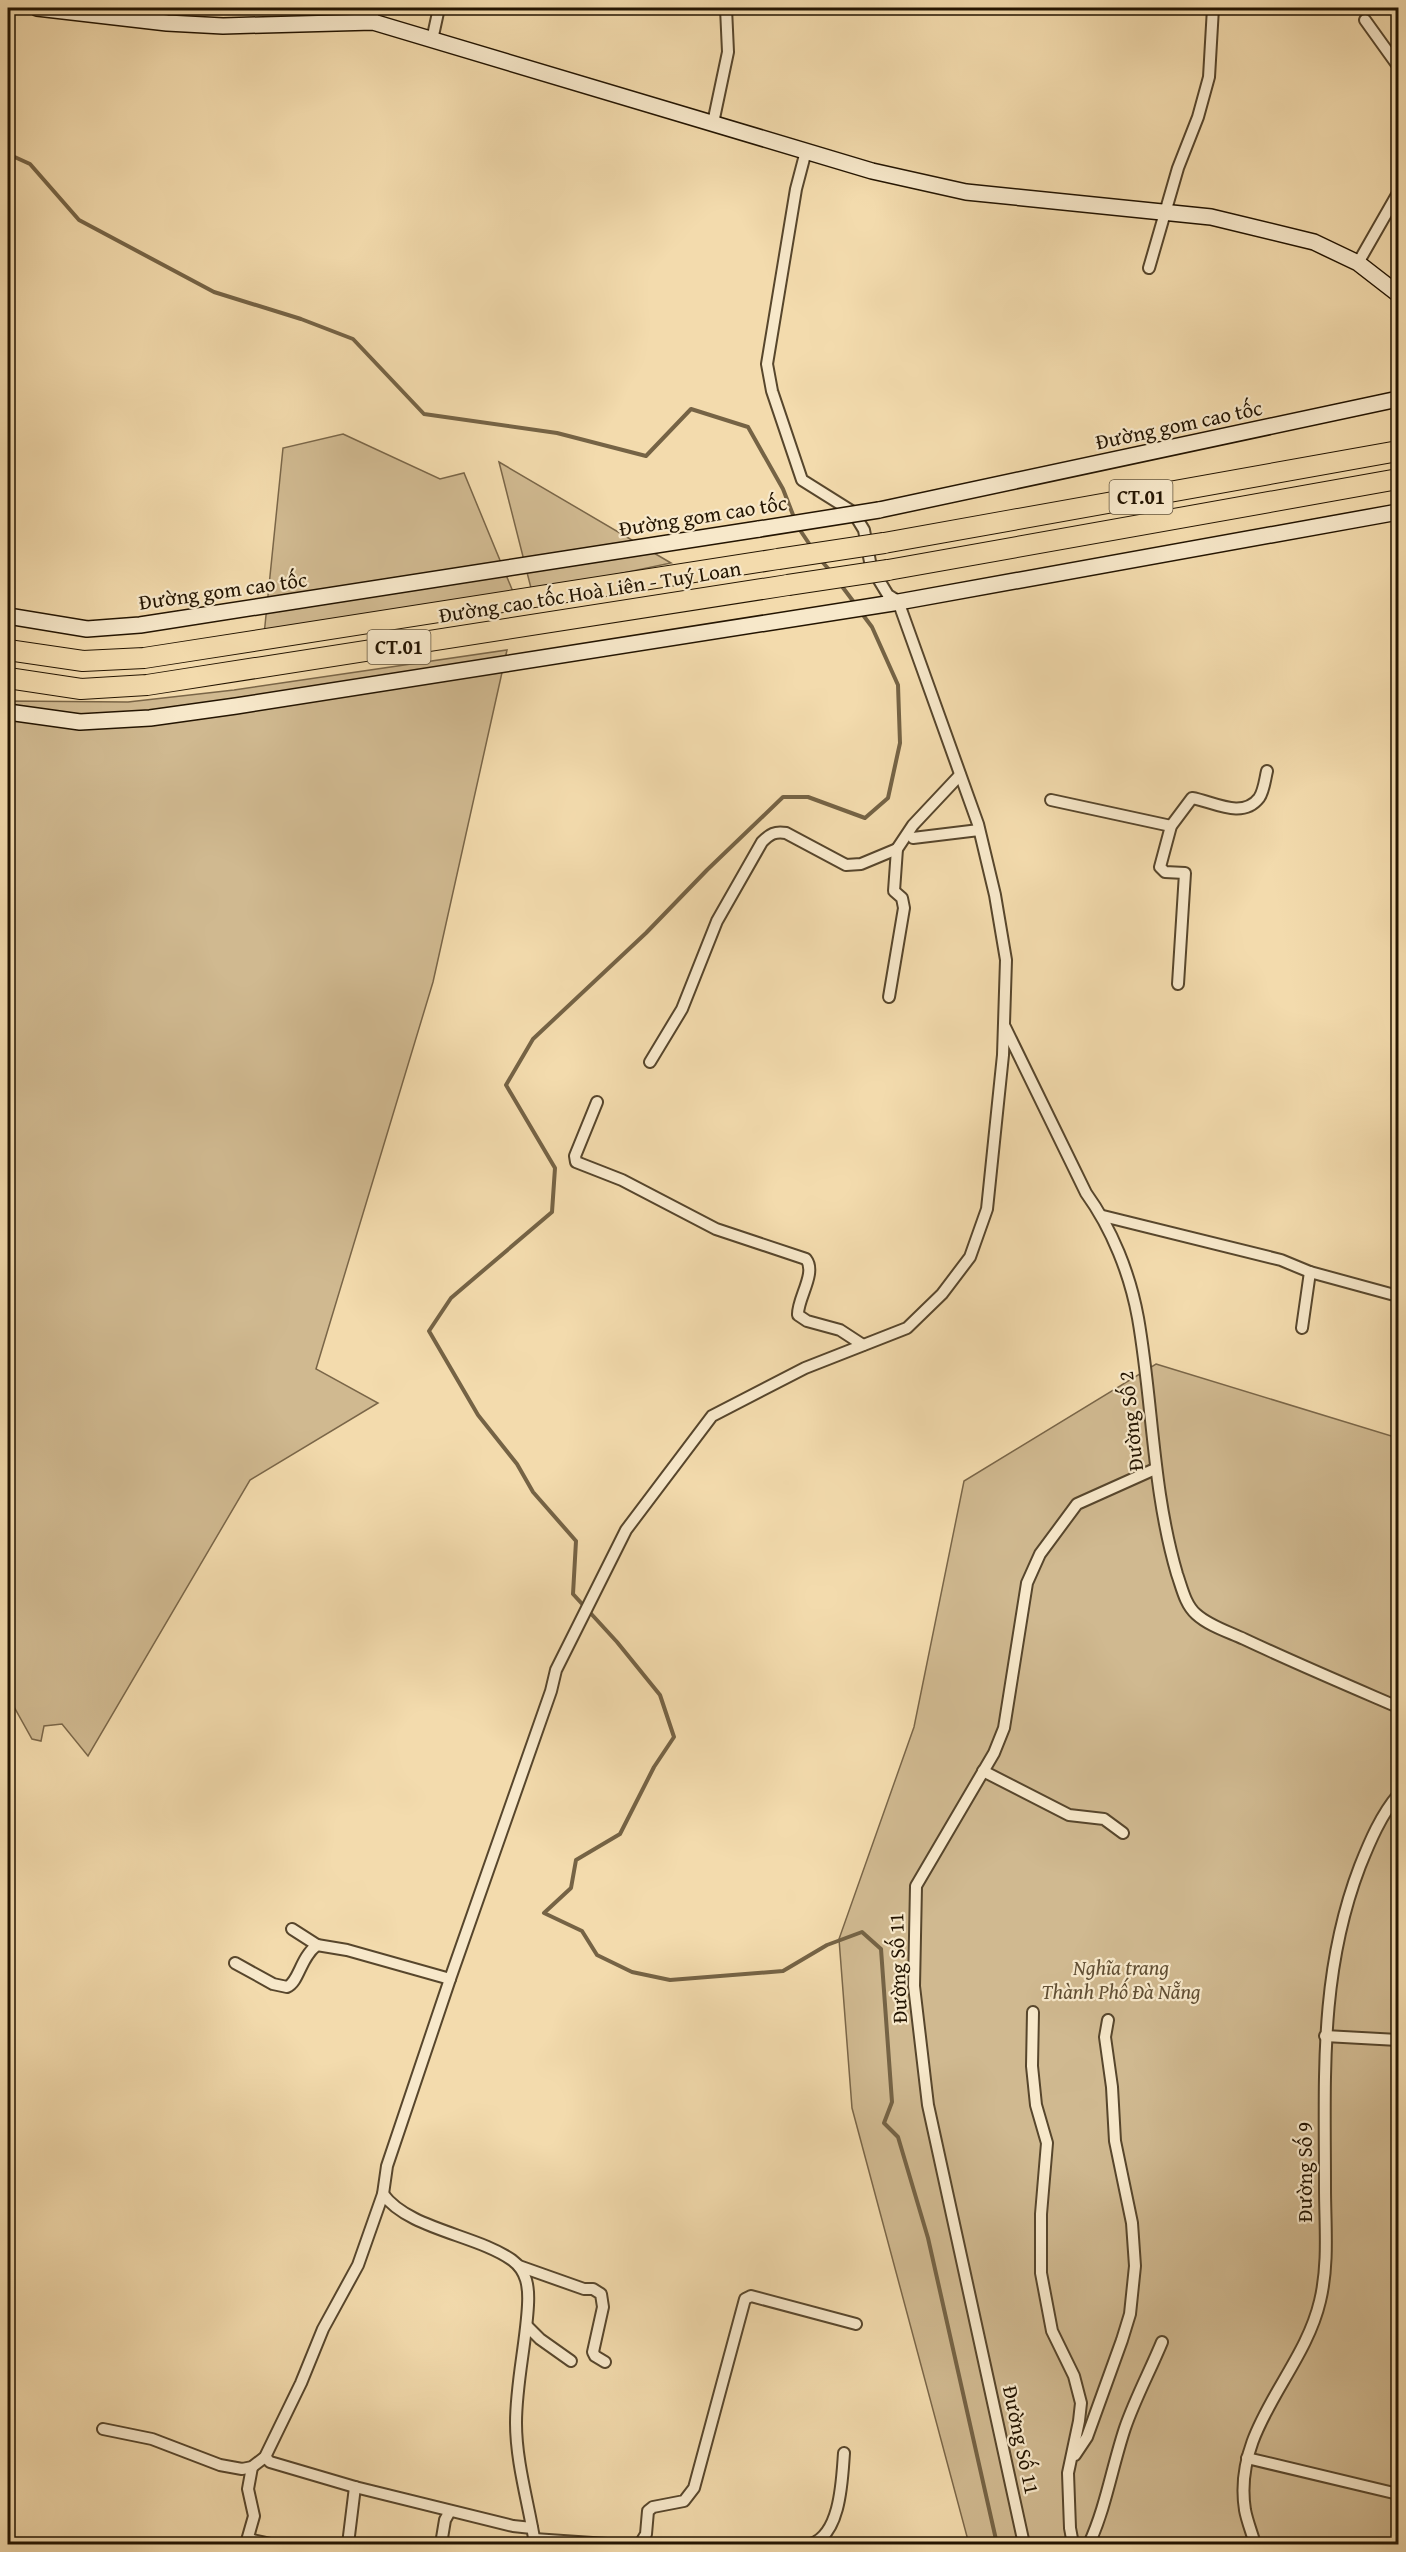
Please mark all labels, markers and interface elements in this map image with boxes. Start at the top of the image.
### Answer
street label: Đường gom cao tốc [1093,392,1265,457]
road number: CT.01 [1110,480,1172,514]
street label: Đường gom cao tốc [617,487,789,544]
street label: Đường cao tốc Hoà Liên - Tuý Loan [437,552,743,631]
street label: Đường gom cao tốc [137,563,309,618]
road number: CT.01 [368,630,430,664]
street label: Đường Số 2 [1110,1370,1151,1473]
street label: Đường Số 11 [880,1912,915,2024]
park label: Nghĩa trang Thành Phố Đà Nẵng [1041,1952,1201,2007]
street label: Đường Số 9 [1289,2122,1320,2222]
street label: Đường Số 11 [995,2383,1048,2497]

